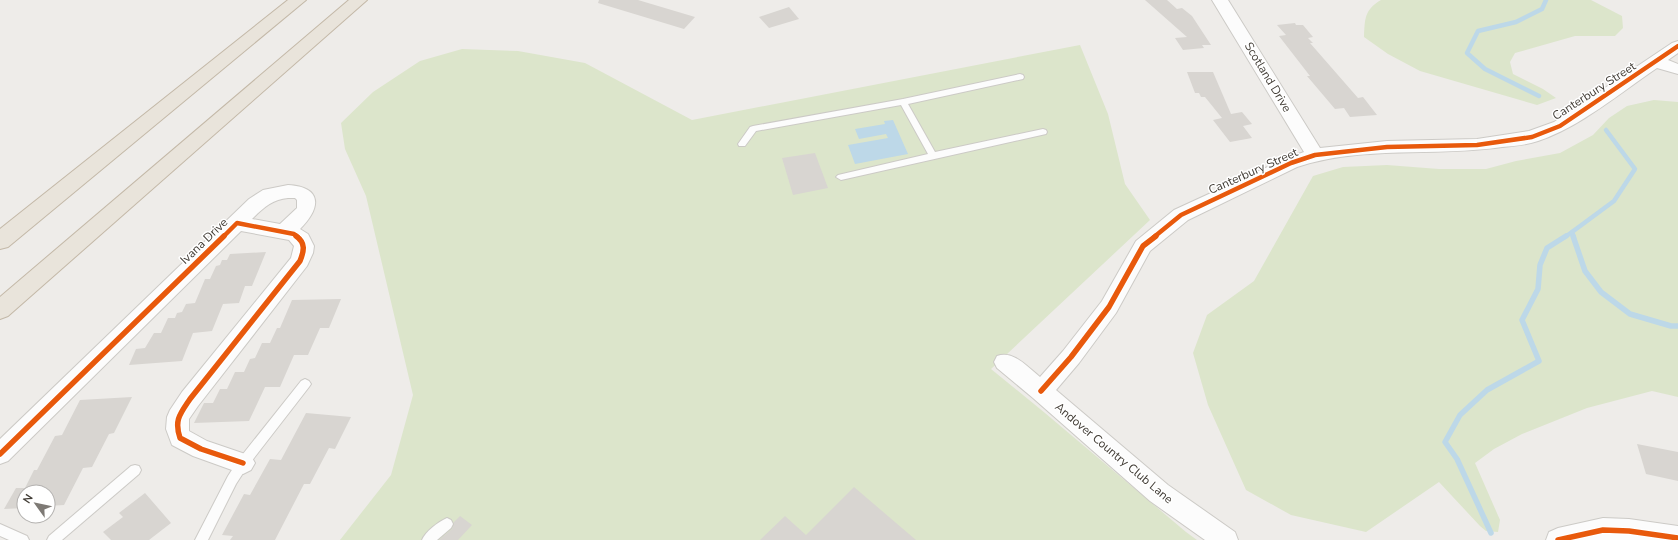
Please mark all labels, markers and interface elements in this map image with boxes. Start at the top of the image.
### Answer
street label: Scotland Drive [1241,39,1295,115]
street label: Canterbury Street [1549,58,1639,124]
street label: Canterbury Street [1206,144,1301,198]
street label: Ivana Drive [177,214,231,268]
street label: Andover Country Club Lane [1052,399,1176,507]
north arrow [16,484,56,524]
text: N [20,491,37,506]

